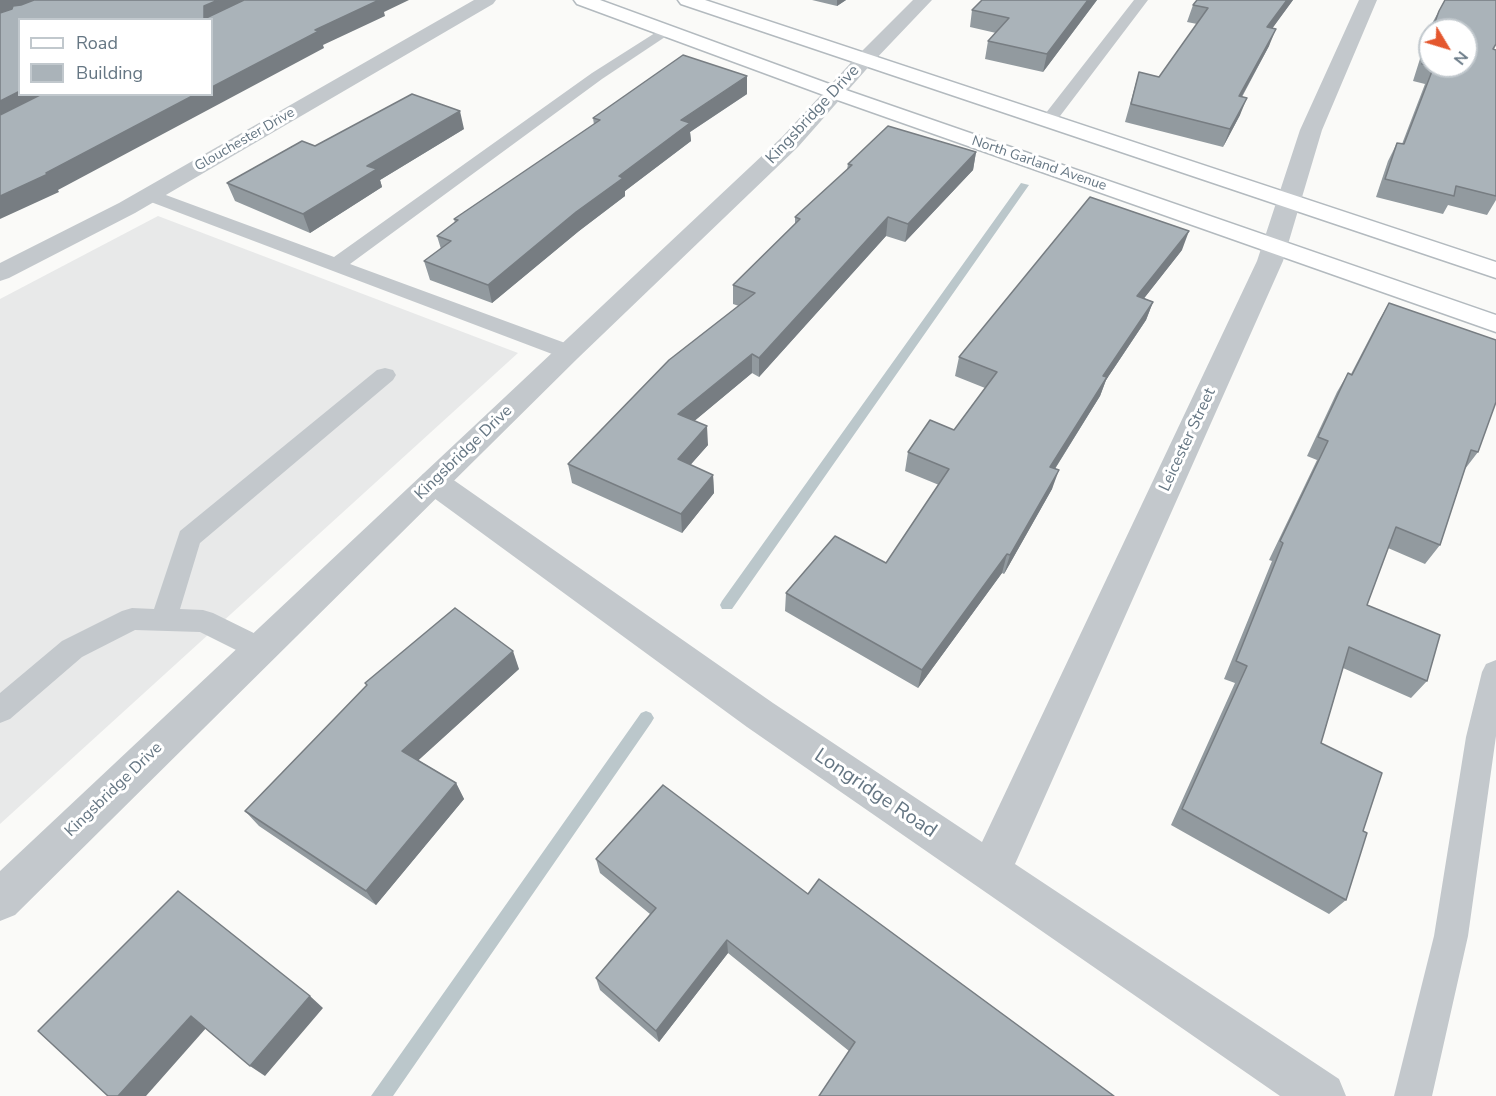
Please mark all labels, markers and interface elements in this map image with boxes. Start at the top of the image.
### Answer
legend [18,18,213,96]
north arrow [1418,18,1478,78]
text: Road [76,31,118,55]
text: N [1448,46,1473,69]
text: Building [76,61,143,85]
street label: Kingsbridge Drive [762,62,864,168]
street label: Glouchester Drive [192,105,298,175]
street label: North Garland Avenue [969,133,1109,195]
street label: Leicester Street [1156,385,1220,495]
street label: Kingsbridge Drive [411,402,517,504]
street label: Kingsbridge Drive [61,739,167,841]
street label: Longridge Road [809,744,941,844]

